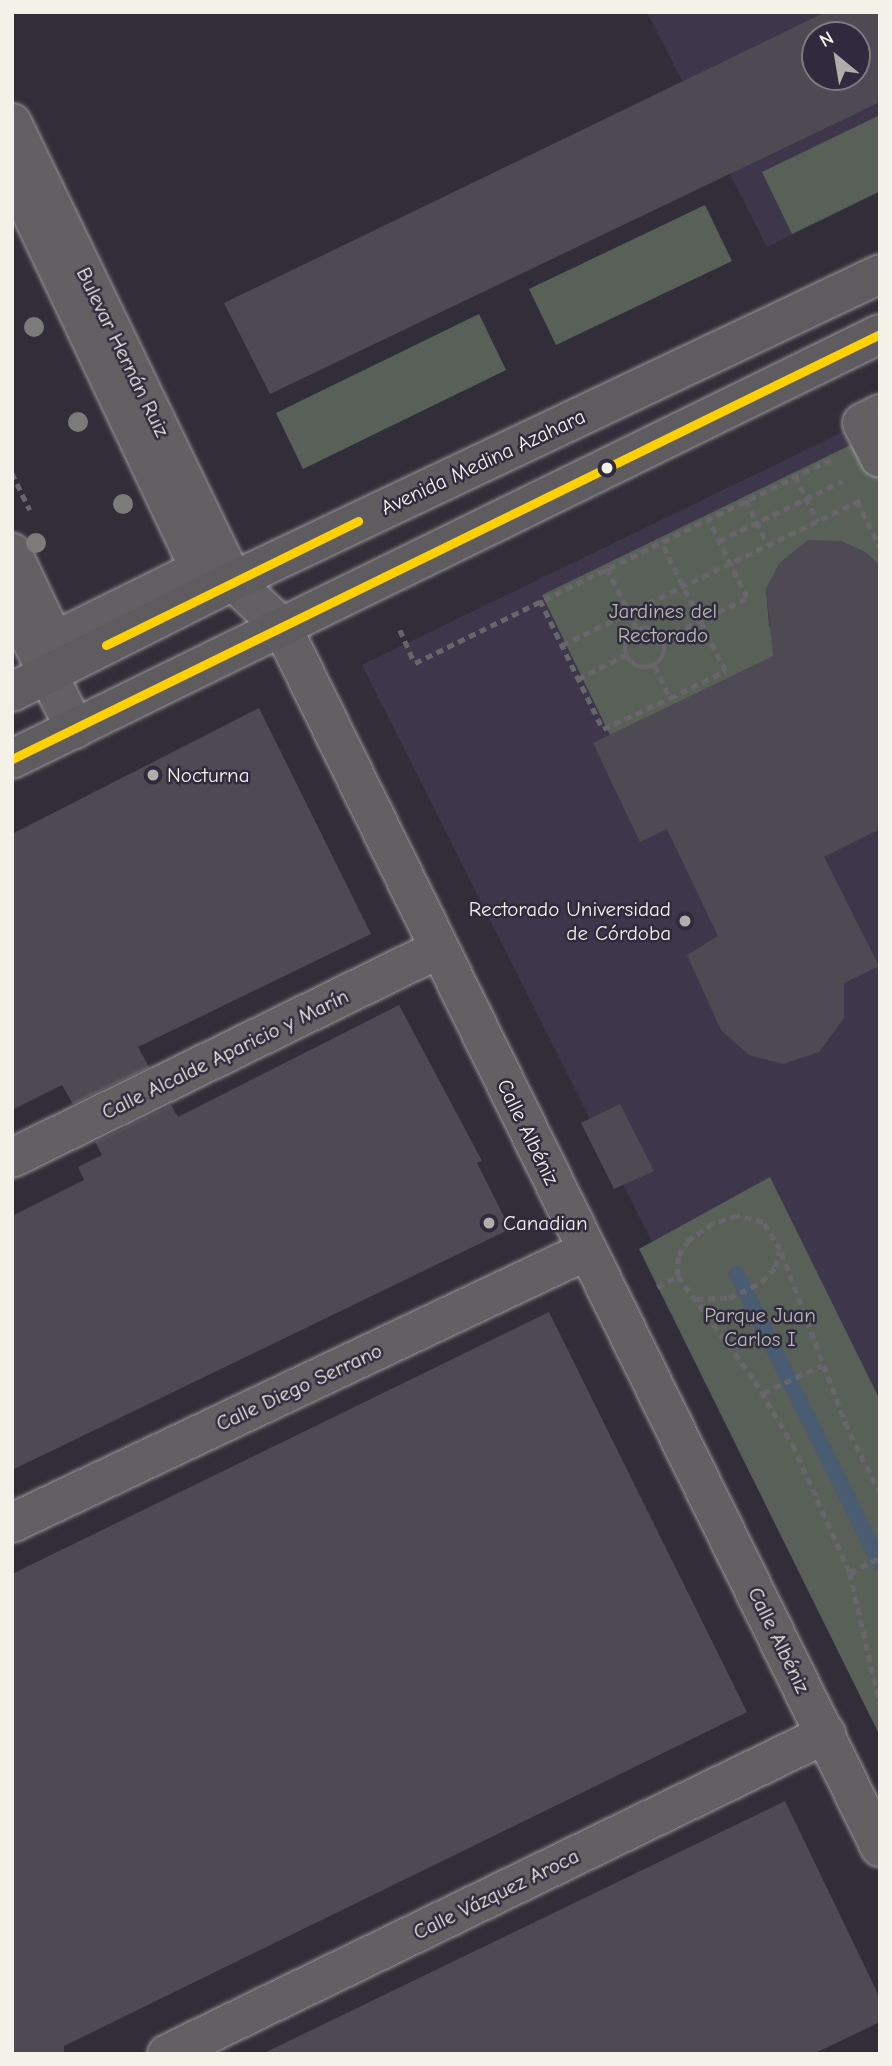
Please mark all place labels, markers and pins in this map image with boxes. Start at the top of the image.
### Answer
unlabelled marker [600,461,614,475]
place label: Nocturna [167,762,250,788]
marker: Nocturna [145,767,161,783]
place label: Rectorado Universidad de Córdoba [469,896,671,946]
marker: Rectorado Universidad de Córdoba [677,913,693,929]
place label: Canadian [503,1210,588,1236]
marker: Canadian [481,1215,497,1231]

